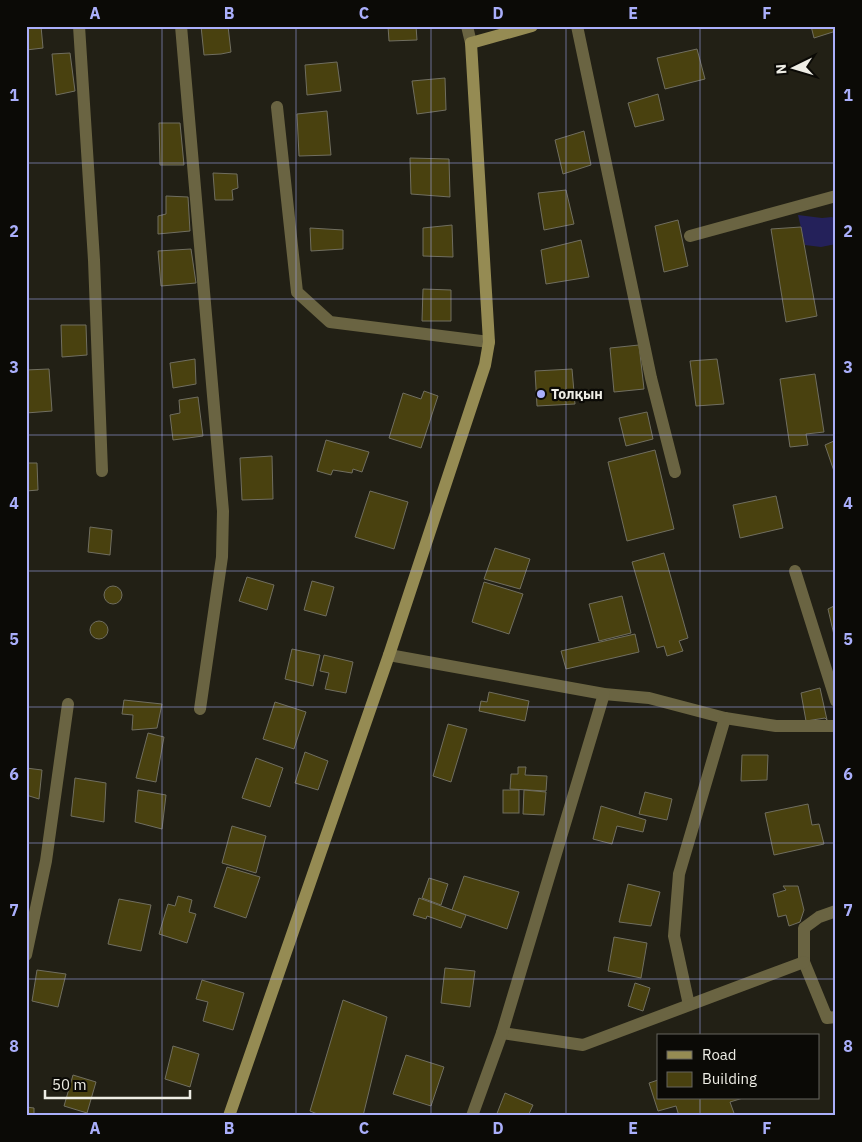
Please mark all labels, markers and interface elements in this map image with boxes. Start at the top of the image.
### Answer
text: A [90,3,101,23]
text: B [224,3,235,23]
text: C [359,3,369,23]
text: D [492,3,504,23]
text: E [628,3,638,23]
text: F [762,3,772,23]
north arrow [770,42,820,92]
text: N [772,63,790,75]
text: 1 [9,85,19,105]
text: 1 [843,85,853,105]
text: 2 [9,221,19,241]
text: 2 [843,221,853,241]
text: 3 [9,357,19,377]
text: 3 [843,357,853,377]
place label: Толқын [551,385,603,403]
marker: Толқын [535,388,547,400]
text: 4 [9,493,19,513]
text: 4 [843,493,853,513]
text: 5 [9,629,19,649]
text: 5 [843,629,853,649]
text: 6 [9,764,19,784]
text: 6 [843,764,853,784]
text: 7 [9,900,19,920]
text: 7 [843,900,853,920]
legend [657,1034,820,1100]
text: 8 [9,1036,19,1056]
text: 8 [843,1036,853,1056]
text: Road [702,1045,737,1064]
scale bar [45,1067,190,1099]
text: Building [702,1069,757,1088]
text: 50 m [52,1075,87,1094]
text: A [90,1118,101,1138]
text: B [224,1118,235,1138]
text: C [359,1118,369,1138]
text: D [492,1118,504,1138]
text: E [628,1118,638,1138]
text: F [762,1118,772,1138]

